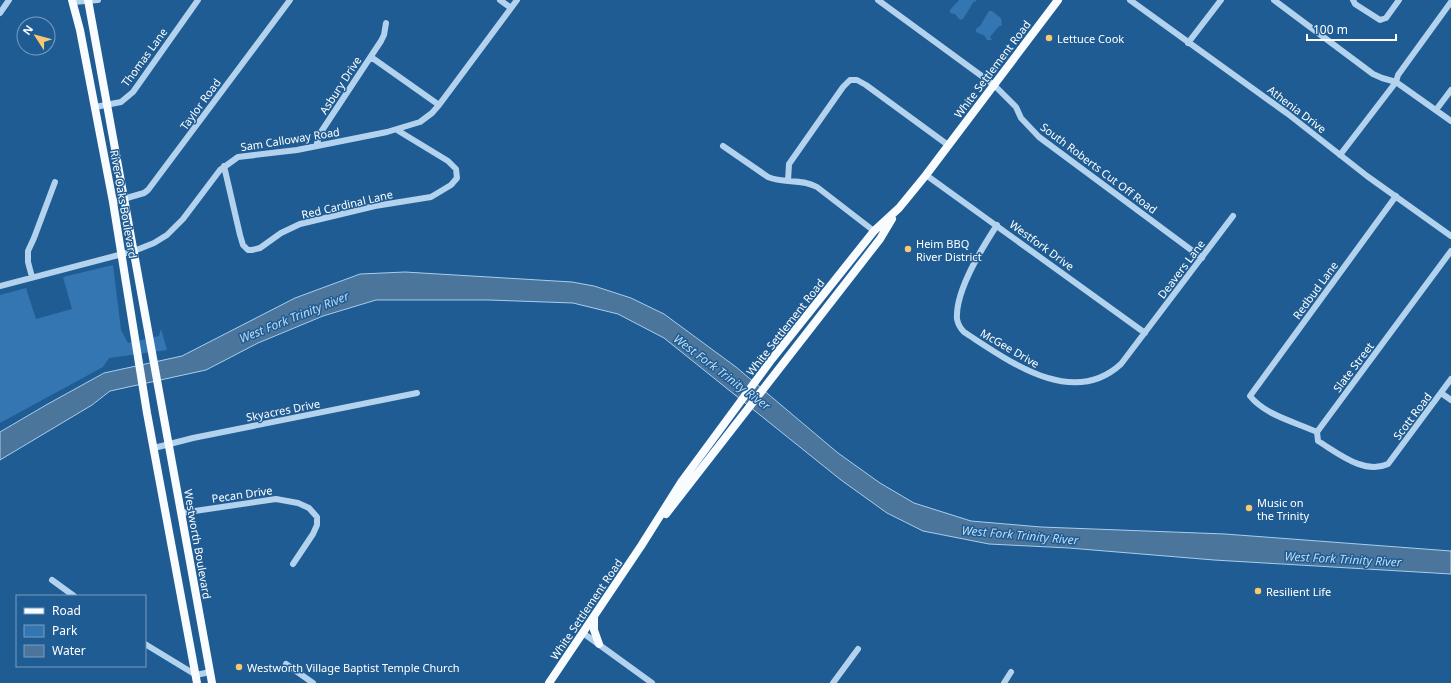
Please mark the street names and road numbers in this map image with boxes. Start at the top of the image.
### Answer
street label: White Settlement Road [950,17,1034,121]
street label: Thomas Lane [118,25,170,89]
street label: Asbury Drive [316,53,364,117]
street label: Taylor Road [176,75,224,133]
street label: Athenia Drive [1265,82,1329,136]
street label: South Roberts Cut Off Road [1038,119,1160,217]
street label: Sam Calloway Road [239,124,341,154]
street label: River Oaks Boulevard [107,149,141,259]
street label: Red Cardinal Lane [300,186,394,222]
street label: Westfork Drive [1007,216,1077,274]
street label: Deavers Lane [1154,237,1208,301]
street label: Redbud Lane [1289,258,1341,322]
street label: White Settlement Road [743,276,827,378]
street label: McGee Drive [978,325,1042,371]
street label: Slate Street [1329,339,1377,395]
street label: Scott Road [1389,389,1435,443]
street label: Skyacres Drive [245,395,321,425]
street label: Pecan Drive [211,482,273,506]
street label: Westworth Boulevard [181,488,215,600]
street label: White Settlement Road [547,556,625,662]

